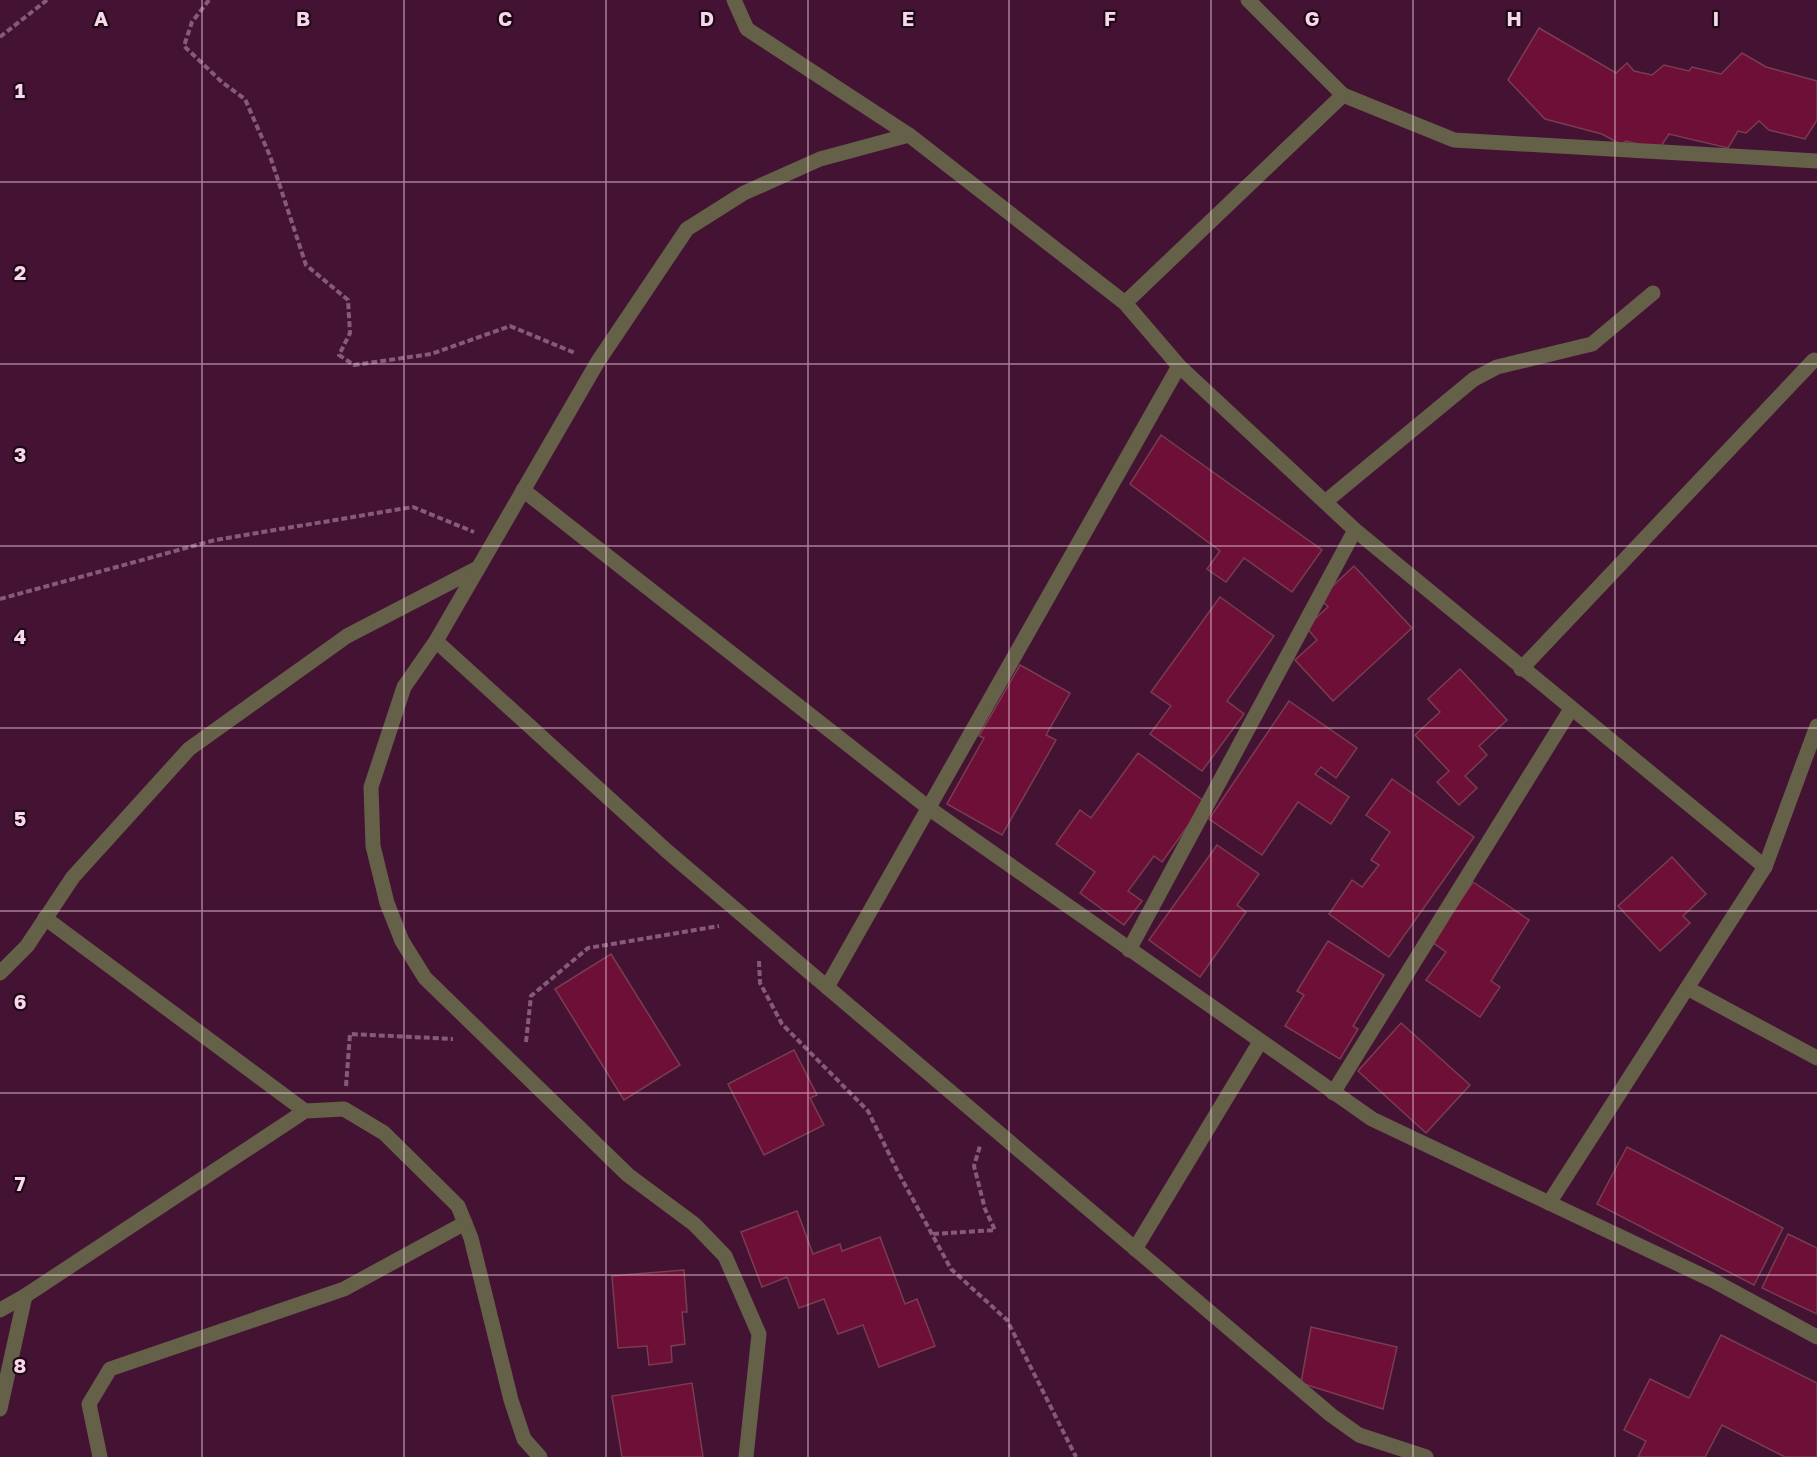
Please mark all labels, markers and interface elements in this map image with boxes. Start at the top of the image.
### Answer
text: A [94,6,108,30]
text: B [296,6,310,30]
text: C [498,6,512,30]
text: D [700,6,714,30]
text: E [902,6,914,30]
text: F [1104,6,1116,30]
text: G [1305,6,1319,30]
text: H [1506,6,1522,30]
text: I [1713,6,1719,30]
text: 1 [15,78,25,102]
text: 2 [14,260,26,284]
text: 3 [14,442,26,466]
text: 4 [14,624,26,648]
text: 5 [14,806,26,830]
text: 6 [14,989,26,1013]
text: 7 [15,1171,26,1195]
text: 8 [14,1353,26,1377]

